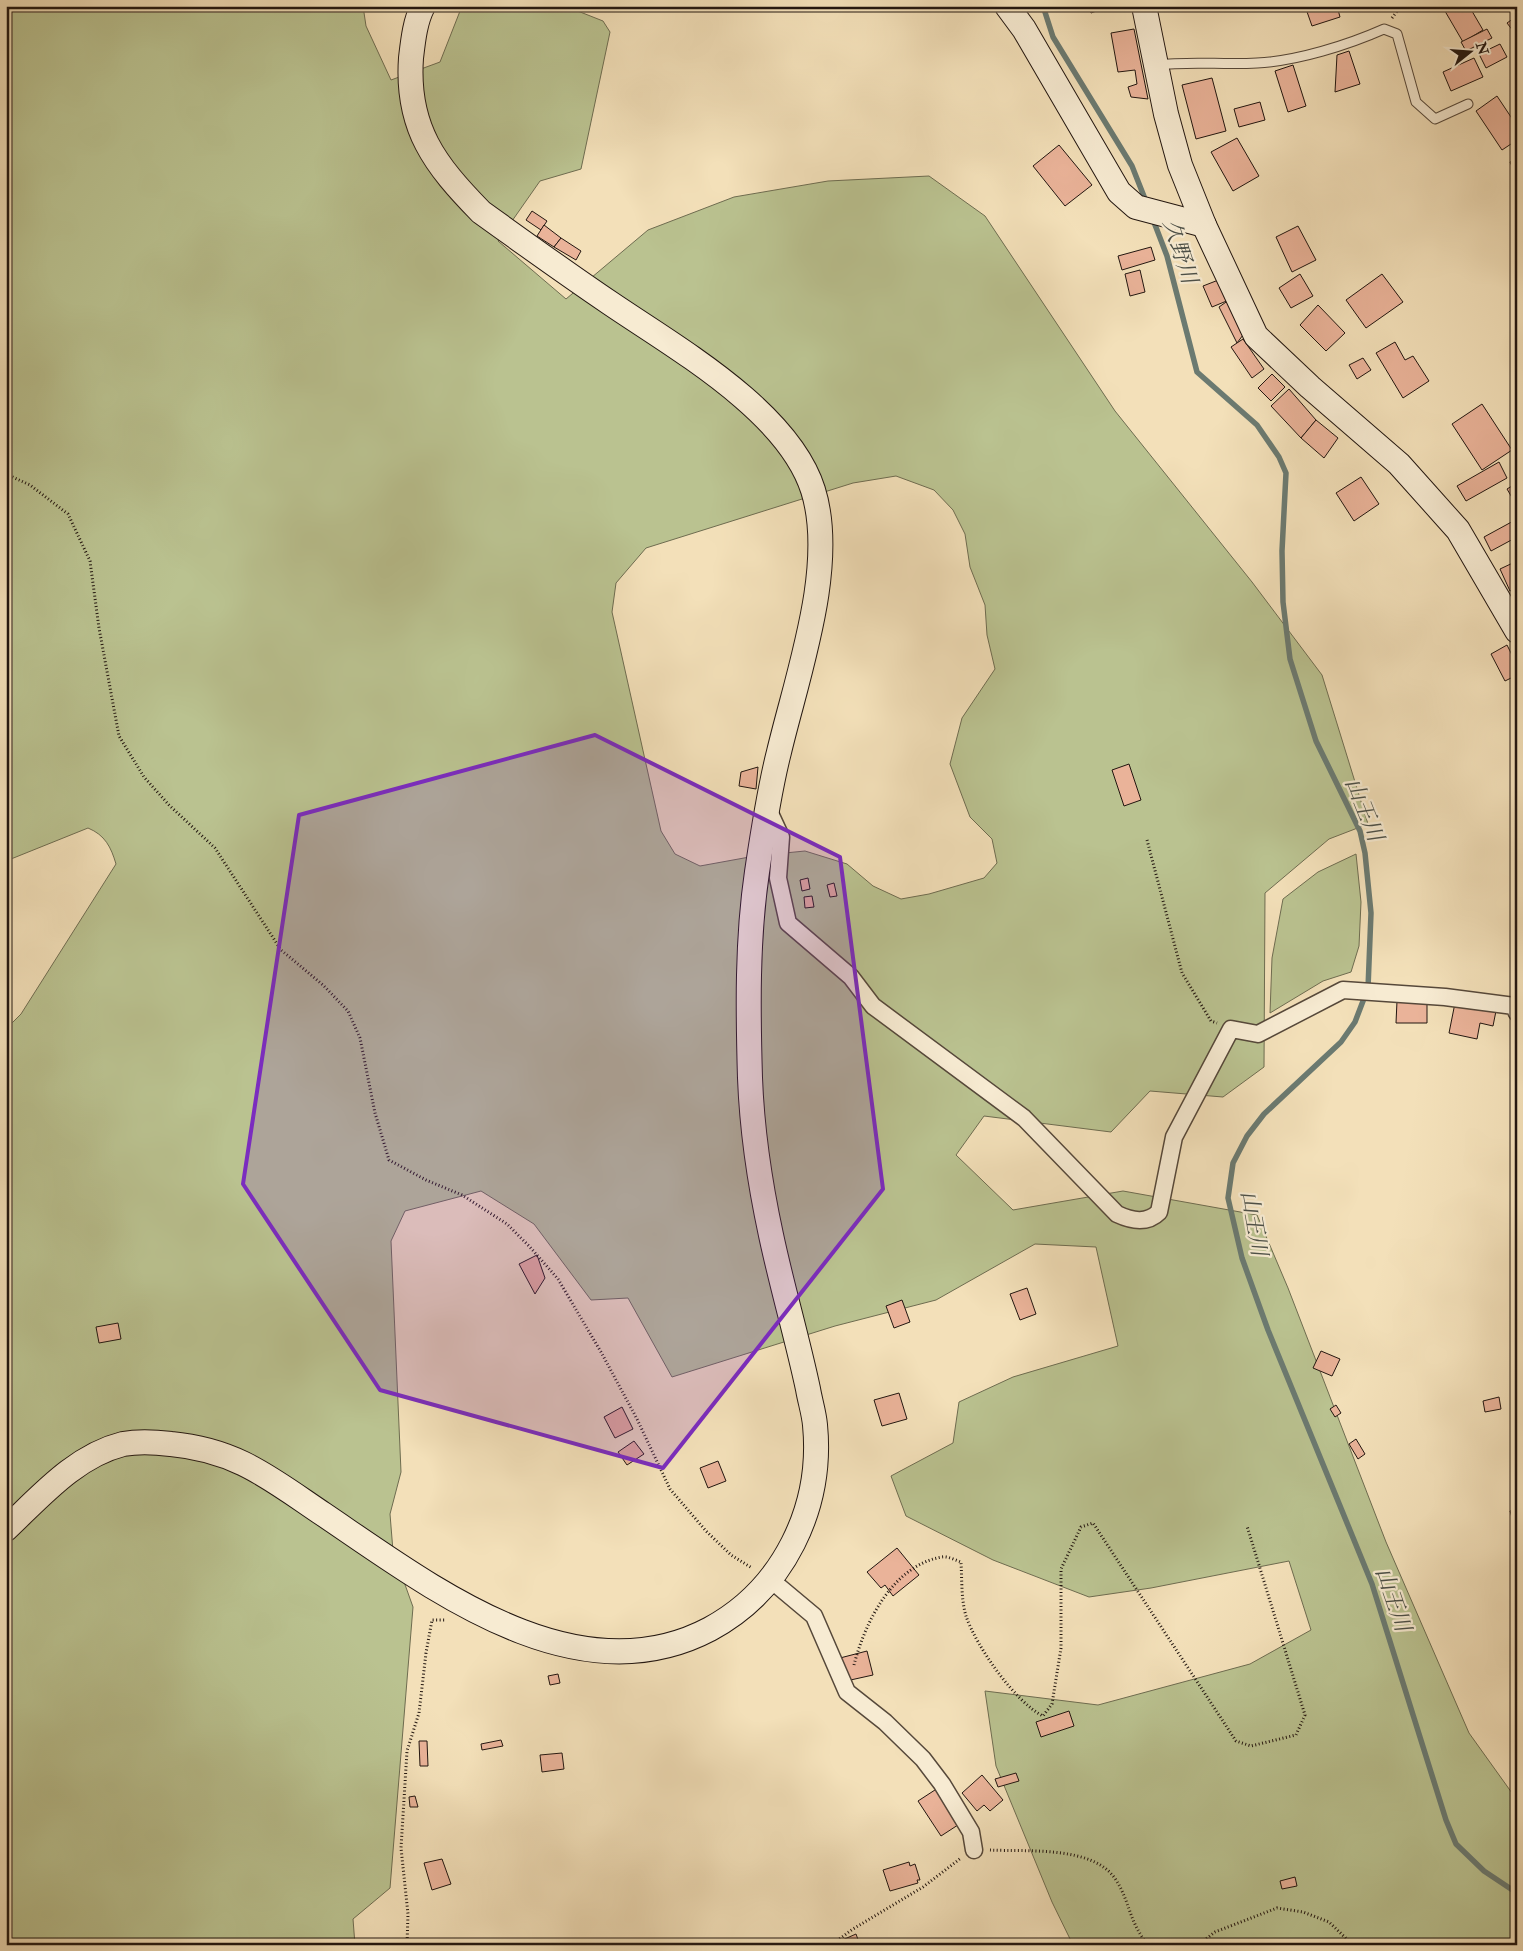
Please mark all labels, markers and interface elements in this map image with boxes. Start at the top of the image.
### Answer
north arrow [1446,28,1496,78]
text: N [1472,39,1492,57]
water label: 久野川 [1157,216,1204,289]
water label: 山王川 [1339,774,1390,847]
water label: 山王川 [1234,1188,1274,1260]
water label: 山王川 [1369,1564,1418,1637]

